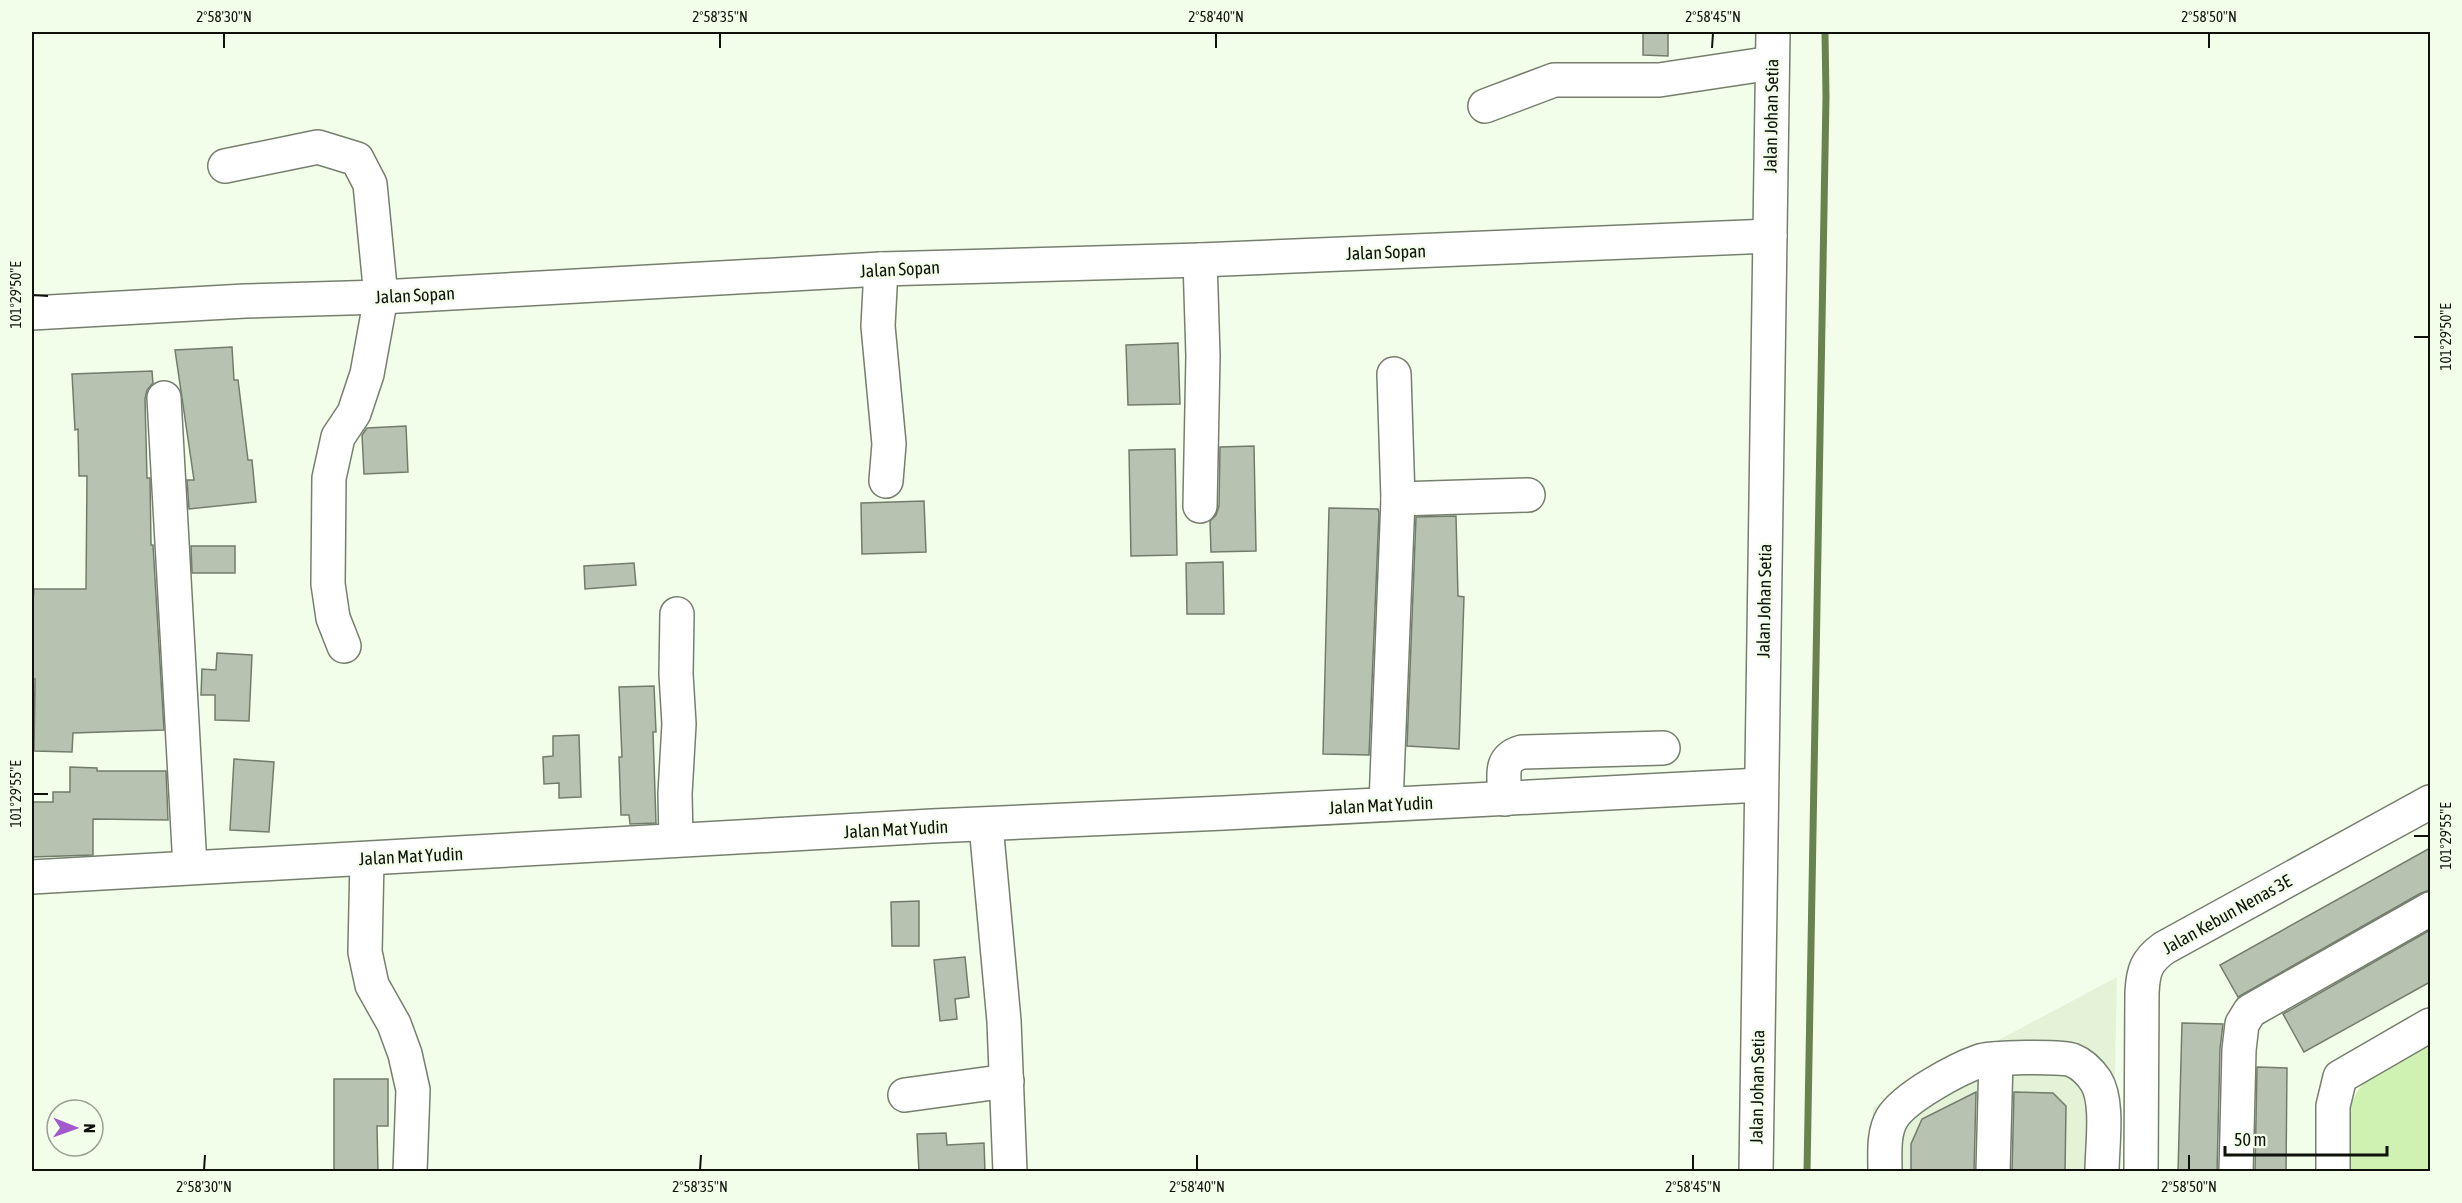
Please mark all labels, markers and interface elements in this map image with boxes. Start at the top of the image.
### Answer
text: 2°58'30"N [196,8,252,25]
text: 2°58'35"N [692,8,748,25]
text: 2°58'40"N [1188,8,1244,25]
text: 2°58'45"N [1685,8,1741,25]
text: 2°58'50"N [2181,8,2237,25]
street label: Jalan Johan Setia [1760,59,1782,173]
street label: Jalan Sopan [1346,240,1426,264]
street label: Jalan Sopan [859,256,941,282]
text: 101°29'50"E [7,261,24,329]
street label: Jalan Sopan [374,282,456,308]
text: 101°29'50"E [2437,303,2454,371]
street label: Jalan Johan Setia [1753,544,1775,658]
text: 101°29'55"E [7,760,24,828]
street label: Jalan Mat Yudin [1328,792,1434,818]
text: 101°29'55"E [2437,802,2454,870]
street label: Jalan Mat Yudin [843,816,949,842]
street label: Jalan Mat Yudin [358,843,464,869]
street label: Jalan Kebun Nenas 3E [2159,870,2296,958]
street label: Jalan Johan Setia [1746,1030,1768,1144]
north arrow [45,1098,105,1158]
scale bar [2225,1119,2387,1157]
text: N [81,1123,99,1133]
text: 50 m [2234,1129,2266,1150]
text: 2°58'30"N [176,1178,232,1195]
text: 2°58'35"N [672,1178,728,1195]
text: 2°58'40"N [1169,1178,1225,1195]
text: 2°58'45"N [1665,1178,1721,1195]
text: 2°58'50"N [2161,1178,2217,1195]

